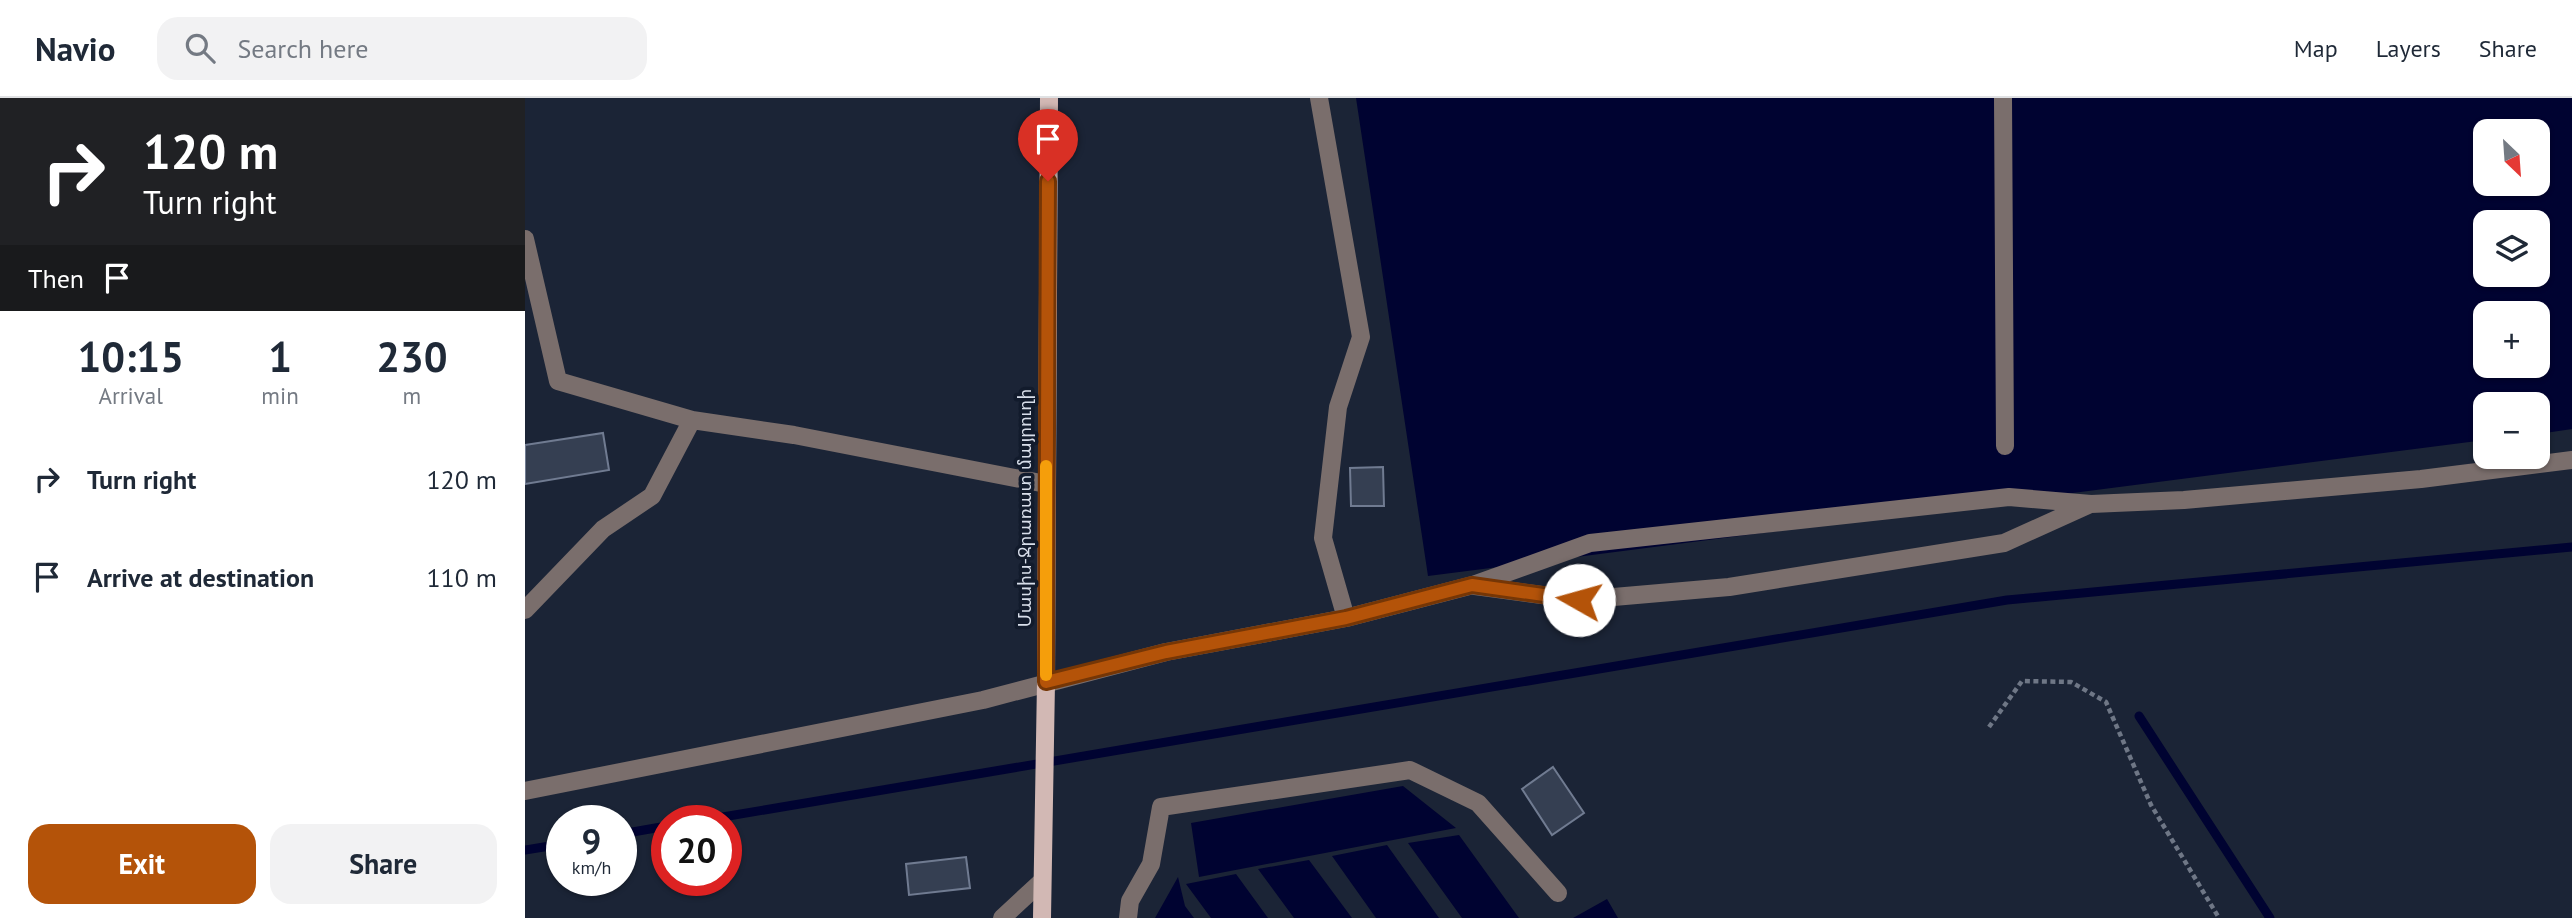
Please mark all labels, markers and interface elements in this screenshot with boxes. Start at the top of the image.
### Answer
search box [157,17,647,80]
text: Navio [35,27,115,70]
icon: search [181,29,219,67]
text: Search here [237,32,369,65]
text: Map [2294,33,2338,64]
text: Layers [2376,33,2441,64]
text: Share [2479,33,2537,64]
pin [1018,109,1078,181]
text: 120 m [143,119,278,183]
north arrow [2473,119,2550,196]
map controls [2473,119,2550,469]
icon: arrive [1029,120,1067,158]
icon: right [28,126,119,217]
text: Turn right [143,181,277,223]
button: layers [2473,210,2550,287]
icon: arrive [98,259,136,297]
text: Then [28,262,84,295]
button: + [2473,301,2550,378]
text: 10:15 [77,329,184,384]
text: 1 [268,329,292,384]
text: 230 [376,329,448,384]
text: Arrival [98,381,163,410]
text: min [261,381,299,410]
text: m [403,381,421,410]
street label: Մասիս-Ջրառատ մայրուղի [1013,389,1036,627]
button: − [2473,392,2550,469]
icon: right [28,460,66,498]
text: Turn right [87,463,196,496]
text: 120 m [426,463,497,496]
icon: arrive [28,558,66,596]
text: Arrive at destination [87,561,314,594]
text: 110 m [426,561,497,594]
position arrow [1542,563,1616,637]
speed limit sign: 20 [651,805,742,896]
text: 9 [582,818,601,864]
button: Exit [28,824,256,904]
button: Share [270,824,497,904]
text: km/h [572,856,611,879]

